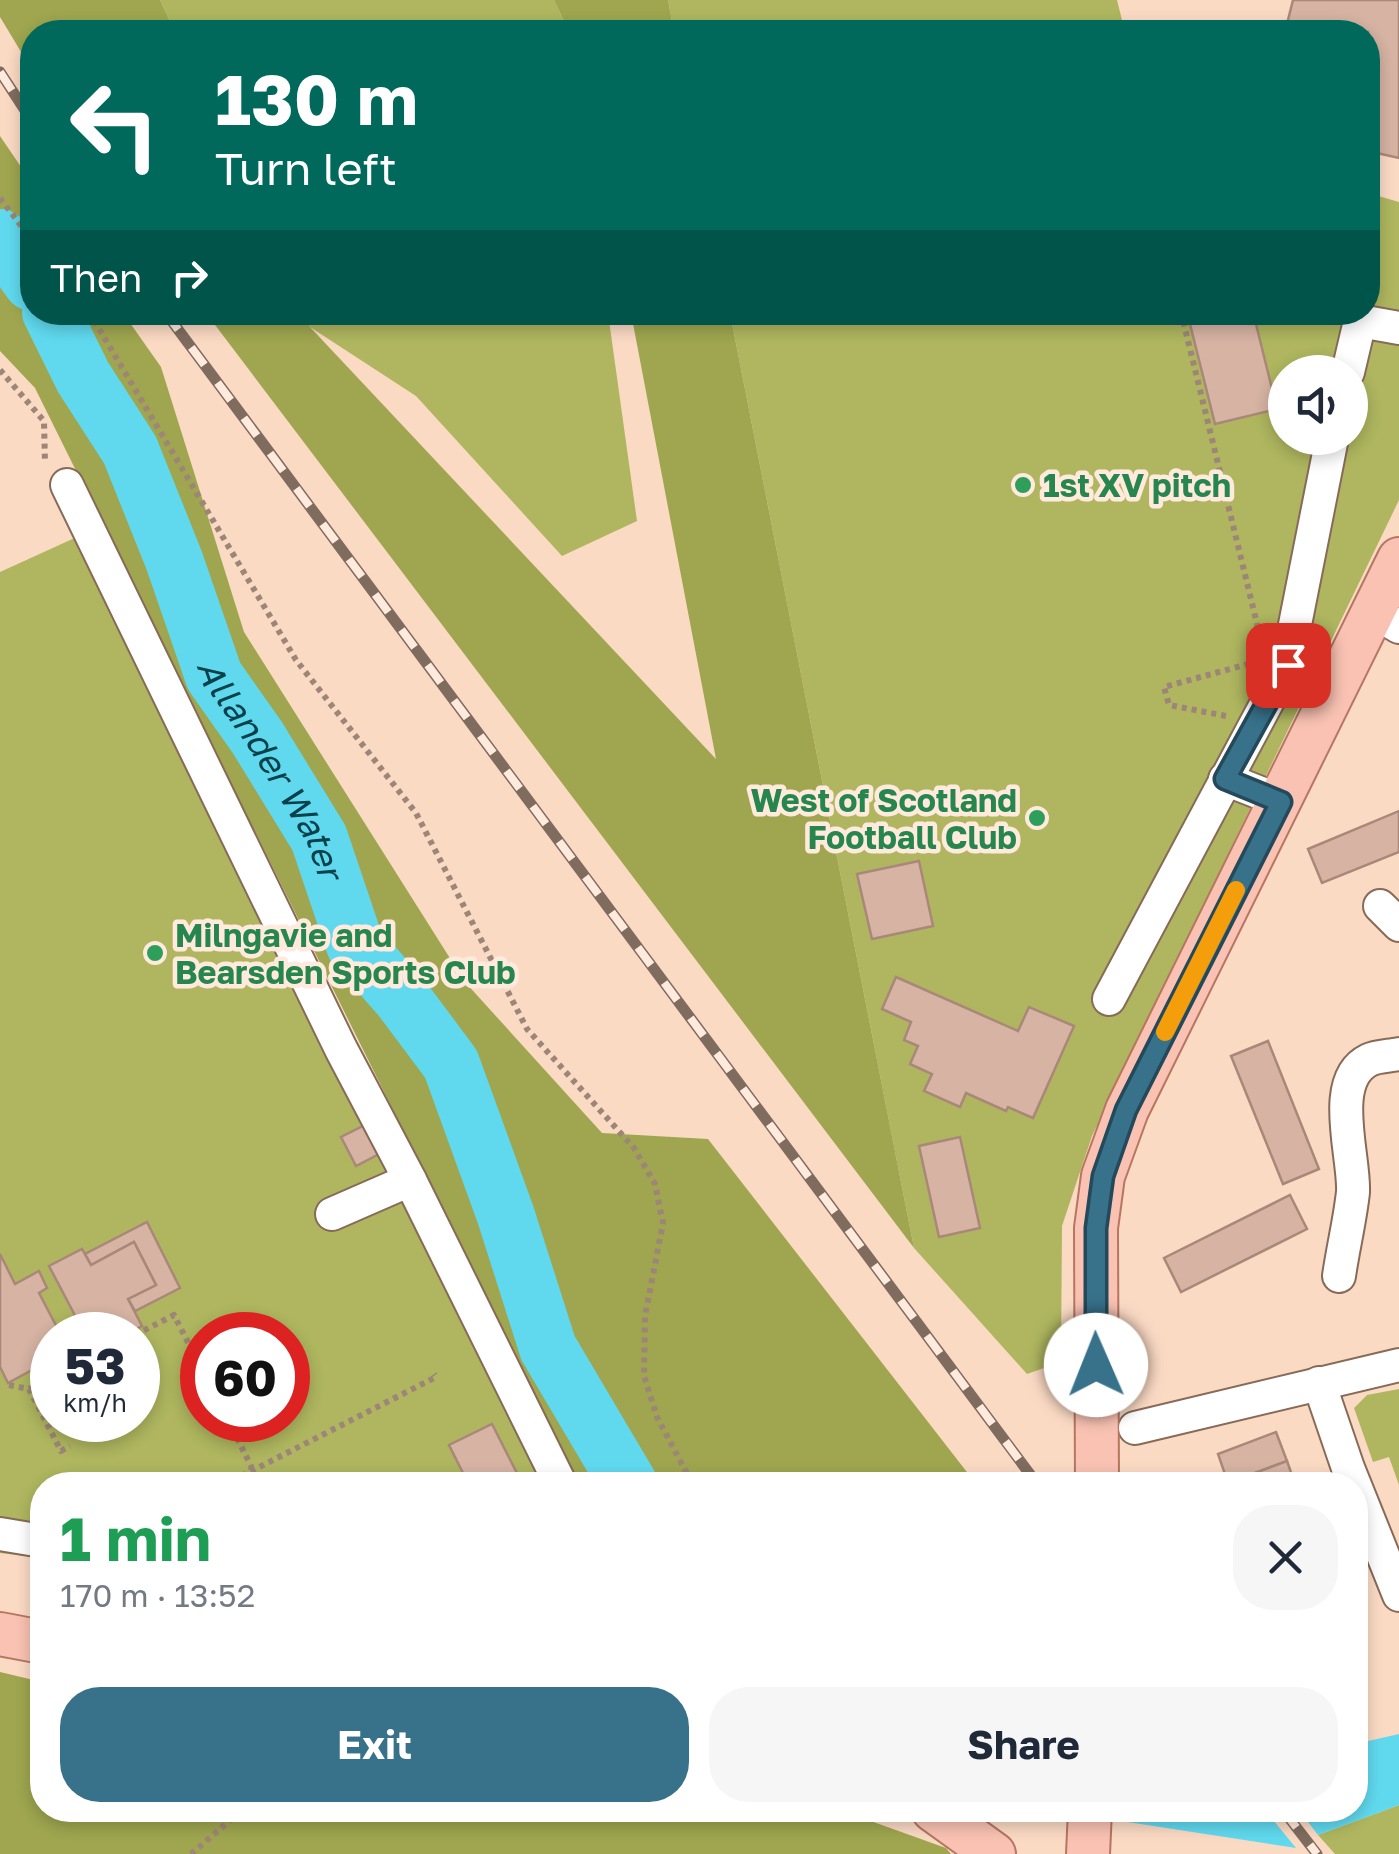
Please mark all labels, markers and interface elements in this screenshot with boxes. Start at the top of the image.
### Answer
text: 130 m [215,56,418,140]
icon: left [50,60,180,190]
text: Turn left [215,141,397,195]
icon: right [162,250,217,305]
text: Then [50,255,142,300]
map controls [1268,355,1368,455]
button: sound [1268,355,1368,455]
place label: 1st XV pitch [1043,466,1231,504]
marker: 1st XV pitch [1012,474,1034,496]
pin [1246,623,1331,708]
icon: arrive [1261,638,1316,693]
water label: Allander Water [189,654,354,888]
place label: West of Scotland Football Club [750,781,1017,856]
marker: West of Scotland Football Club [1026,807,1048,829]
place label: Milngavie and Bearsden Sports Club [175,916,516,991]
marker: Milngavie and Bearsden Sports Club [144,942,166,964]
speed limit sign: 60 [180,1312,310,1442]
position arrow [1044,1313,1148,1417]
text: 53 [64,1335,125,1395]
text: km/h [63,1387,127,1418]
text: 1 min [60,1502,211,1574]
button: close [1233,1505,1338,1610]
text: 170 m · 13:52 [60,1576,255,1614]
button: Exit [60,1687,689,1802]
button: Share [709,1687,1338,1802]

